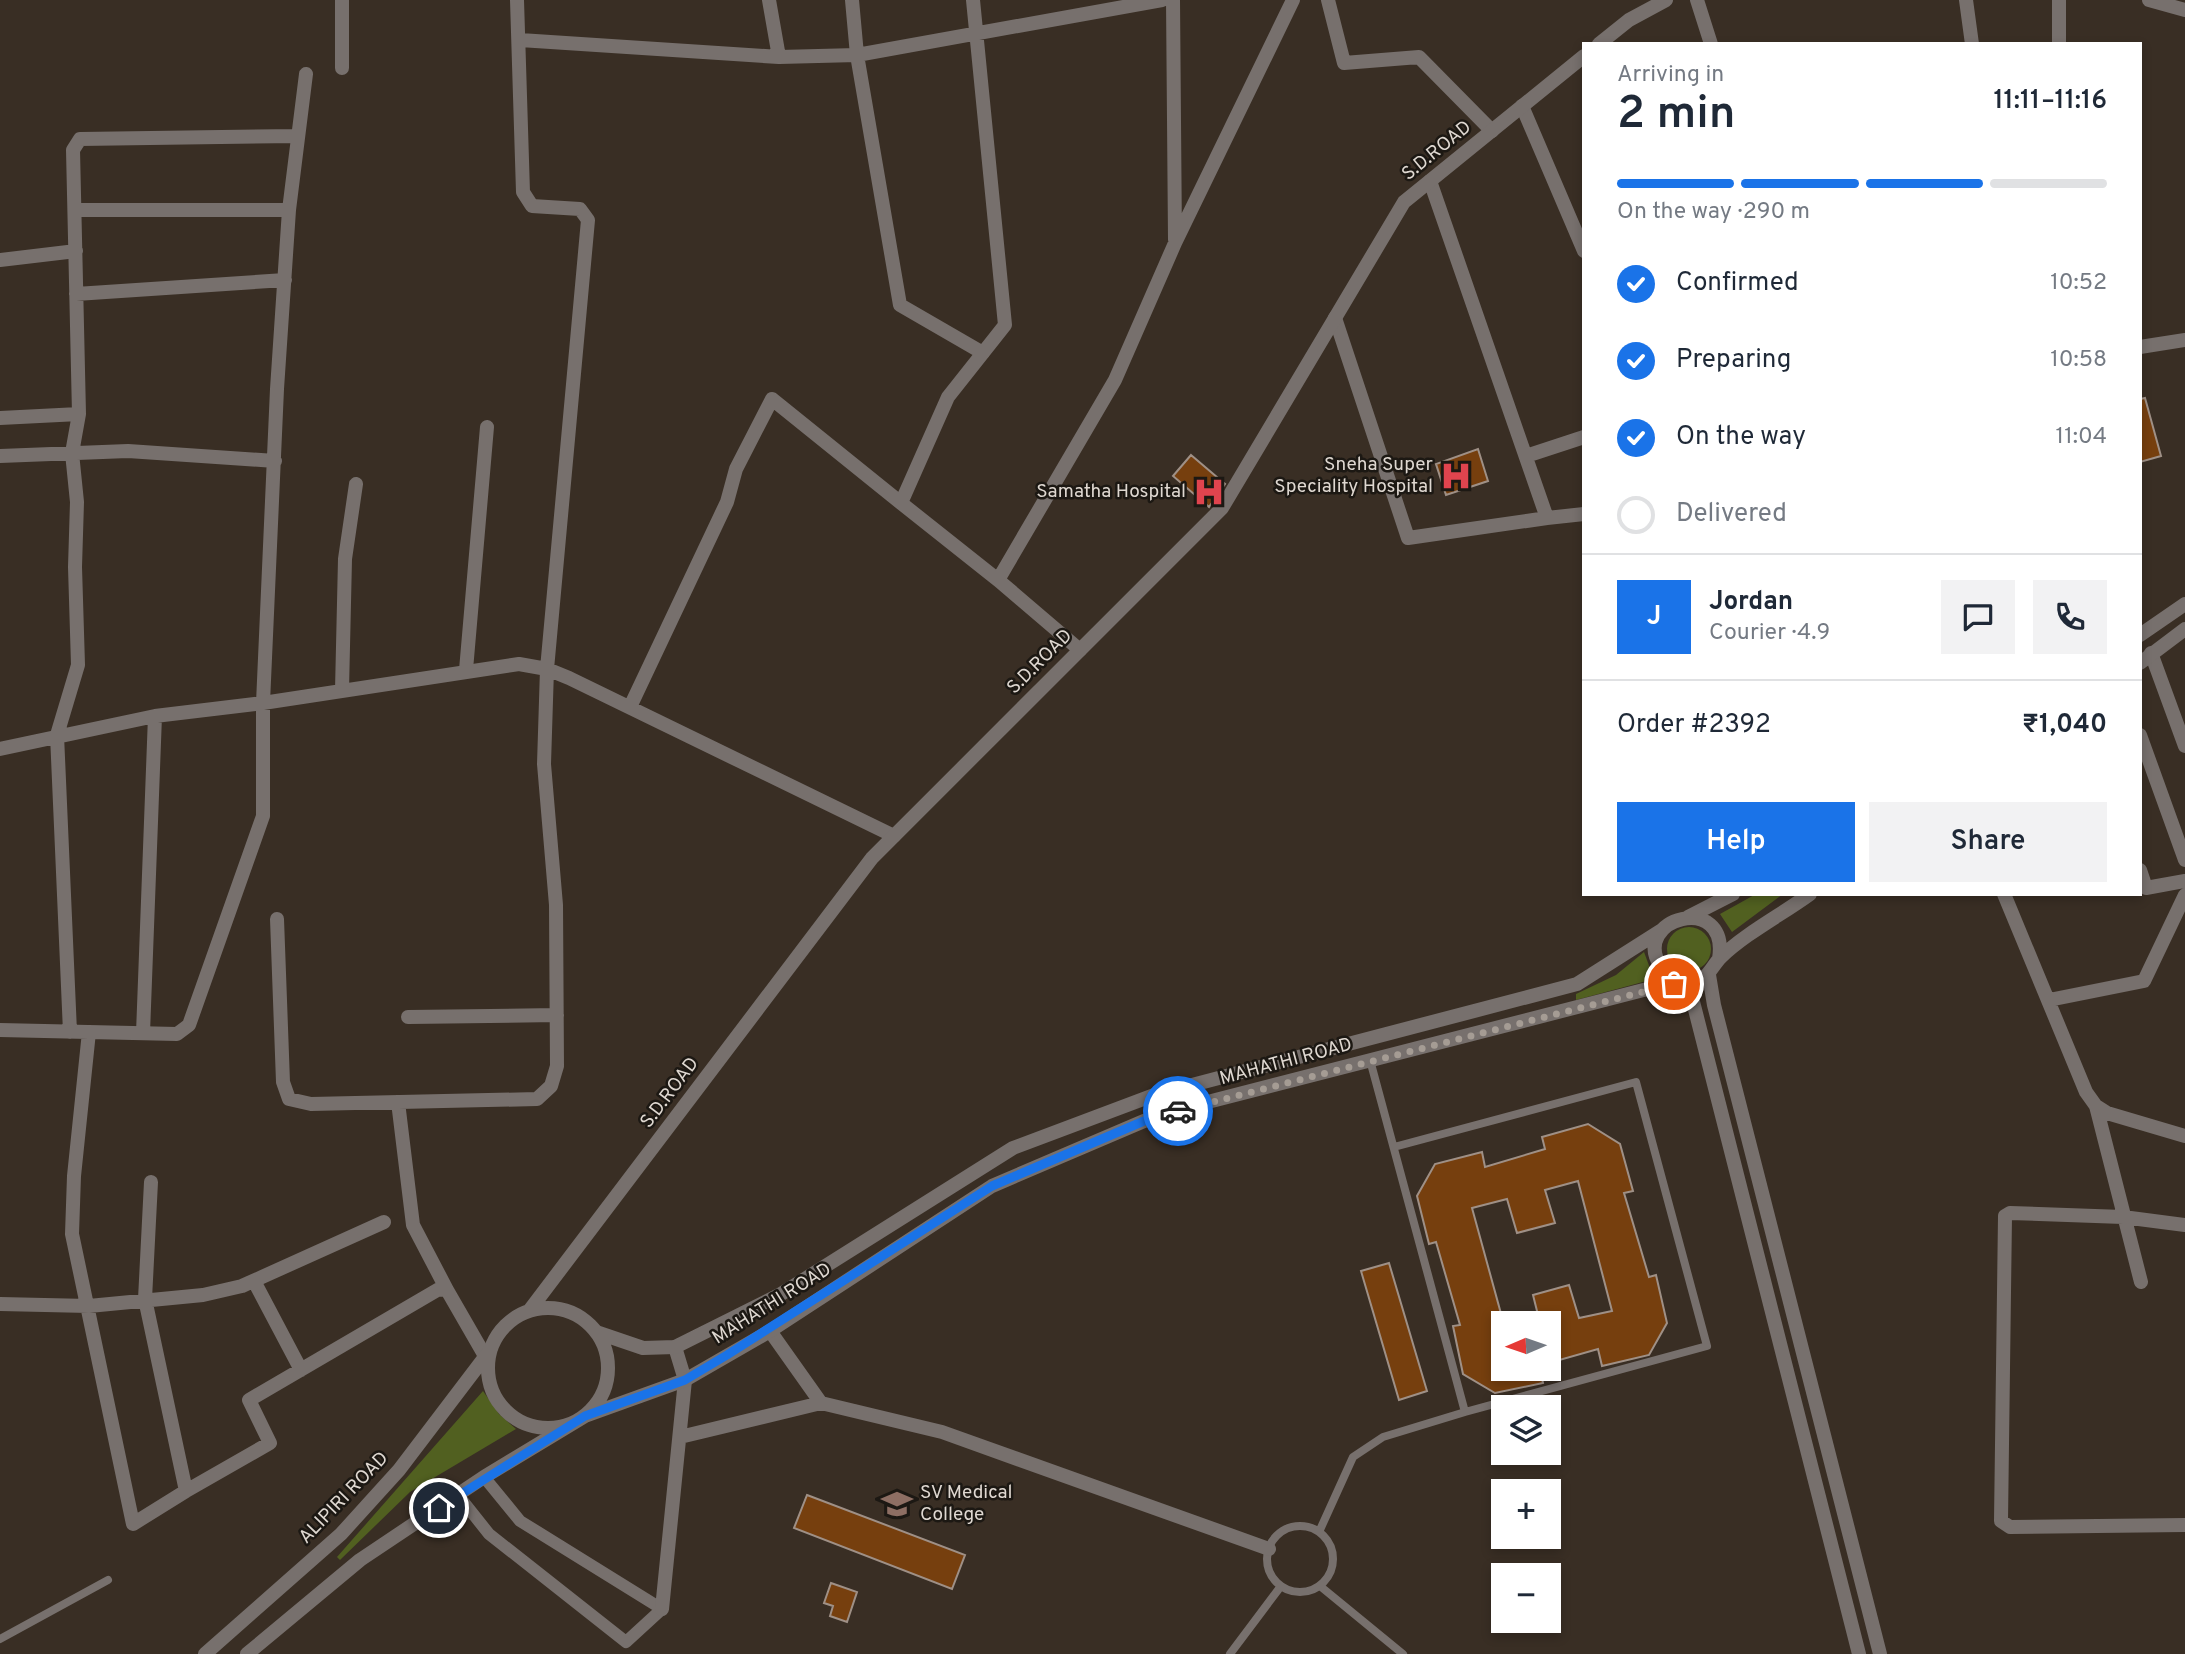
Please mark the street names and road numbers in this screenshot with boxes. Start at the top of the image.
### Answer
street label: S.D.ROAD [1397,116,1477,186]
street label: S.D.ROAD [1002,624,1078,700]
street label: MAHATHI ROAD [1217,1033,1355,1091]
street label: S.D.ROAD [635,1053,705,1133]
street label: MAHATHI ROAD [708,1258,836,1350]
street label: ALIPIRI ROAD [294,1447,394,1549]

